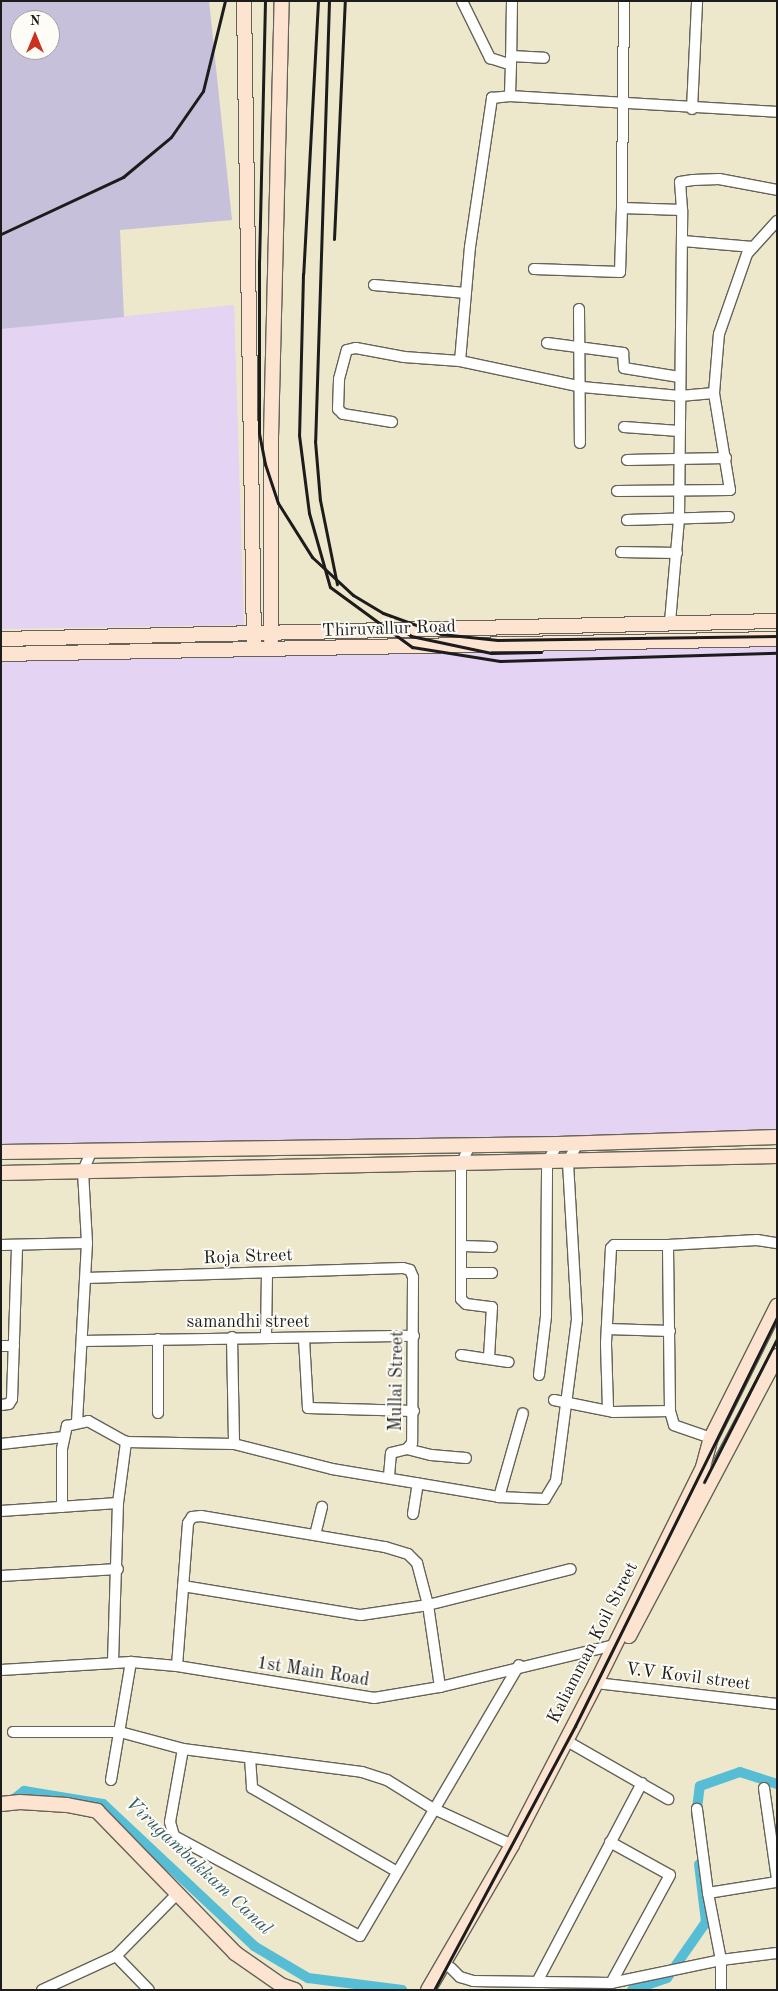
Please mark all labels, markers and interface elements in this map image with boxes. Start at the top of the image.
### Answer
north arrow [10,10,60,60]
text: N [30,14,40,28]
street label: Thiruvallur Road [322,616,456,642]
street label: Roja Street [203,1245,293,1269]
street label: samandhi street [186,1311,310,1333]
street label: Mullai Street [385,1330,409,1432]
street label: Kaliamman Koil Street [543,1559,643,1727]
street label: 1st Main Road [255,1652,371,1692]
street label: V.V Kovil street [624,1659,752,1695]
water label: Virugambakkam Canal [120,1793,276,1941]

